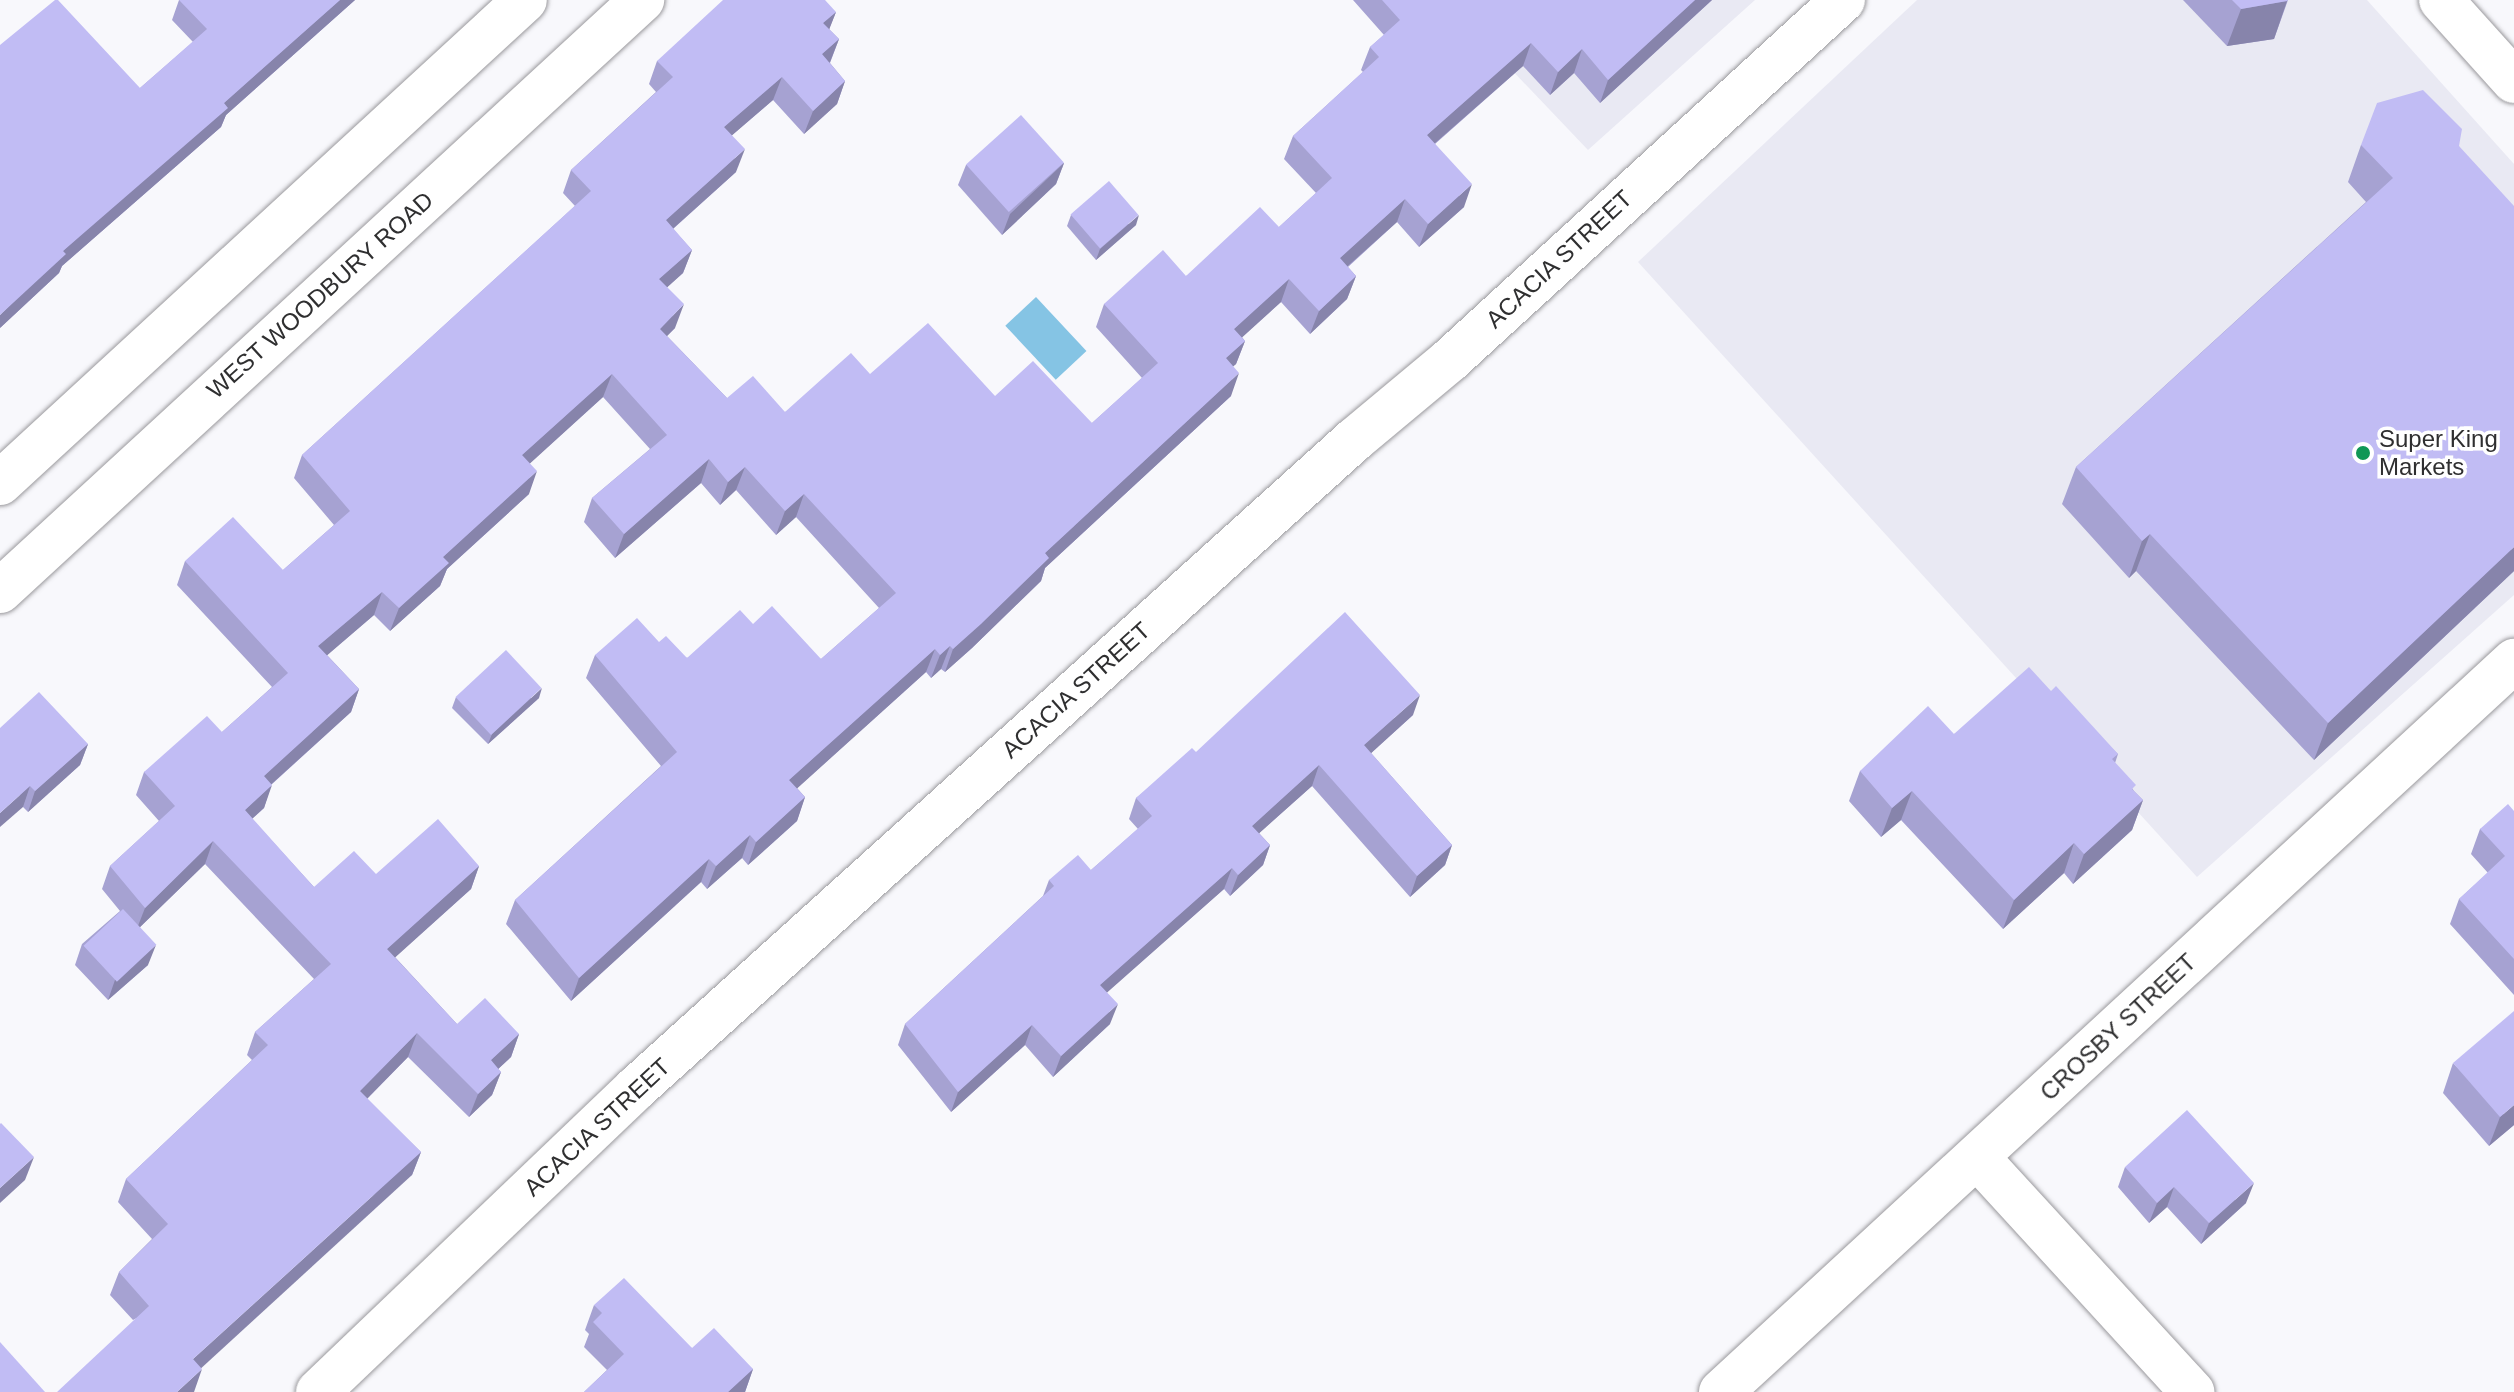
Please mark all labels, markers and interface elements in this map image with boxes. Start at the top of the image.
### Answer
street label: ACACIA STREET [1479,183,1639,335]
street label: WEST WOODBURY ROAD [201,185,439,405]
place label: Super King Markets [2379,425,2498,481]
marker: Super King Markets [2354,444,2372,462]
street label: ACACIA STREET [996,615,1156,765]
street label: CROSBY STREET [2034,947,2202,1107]
street label: ACACIA STREET [517,1051,677,1203]

